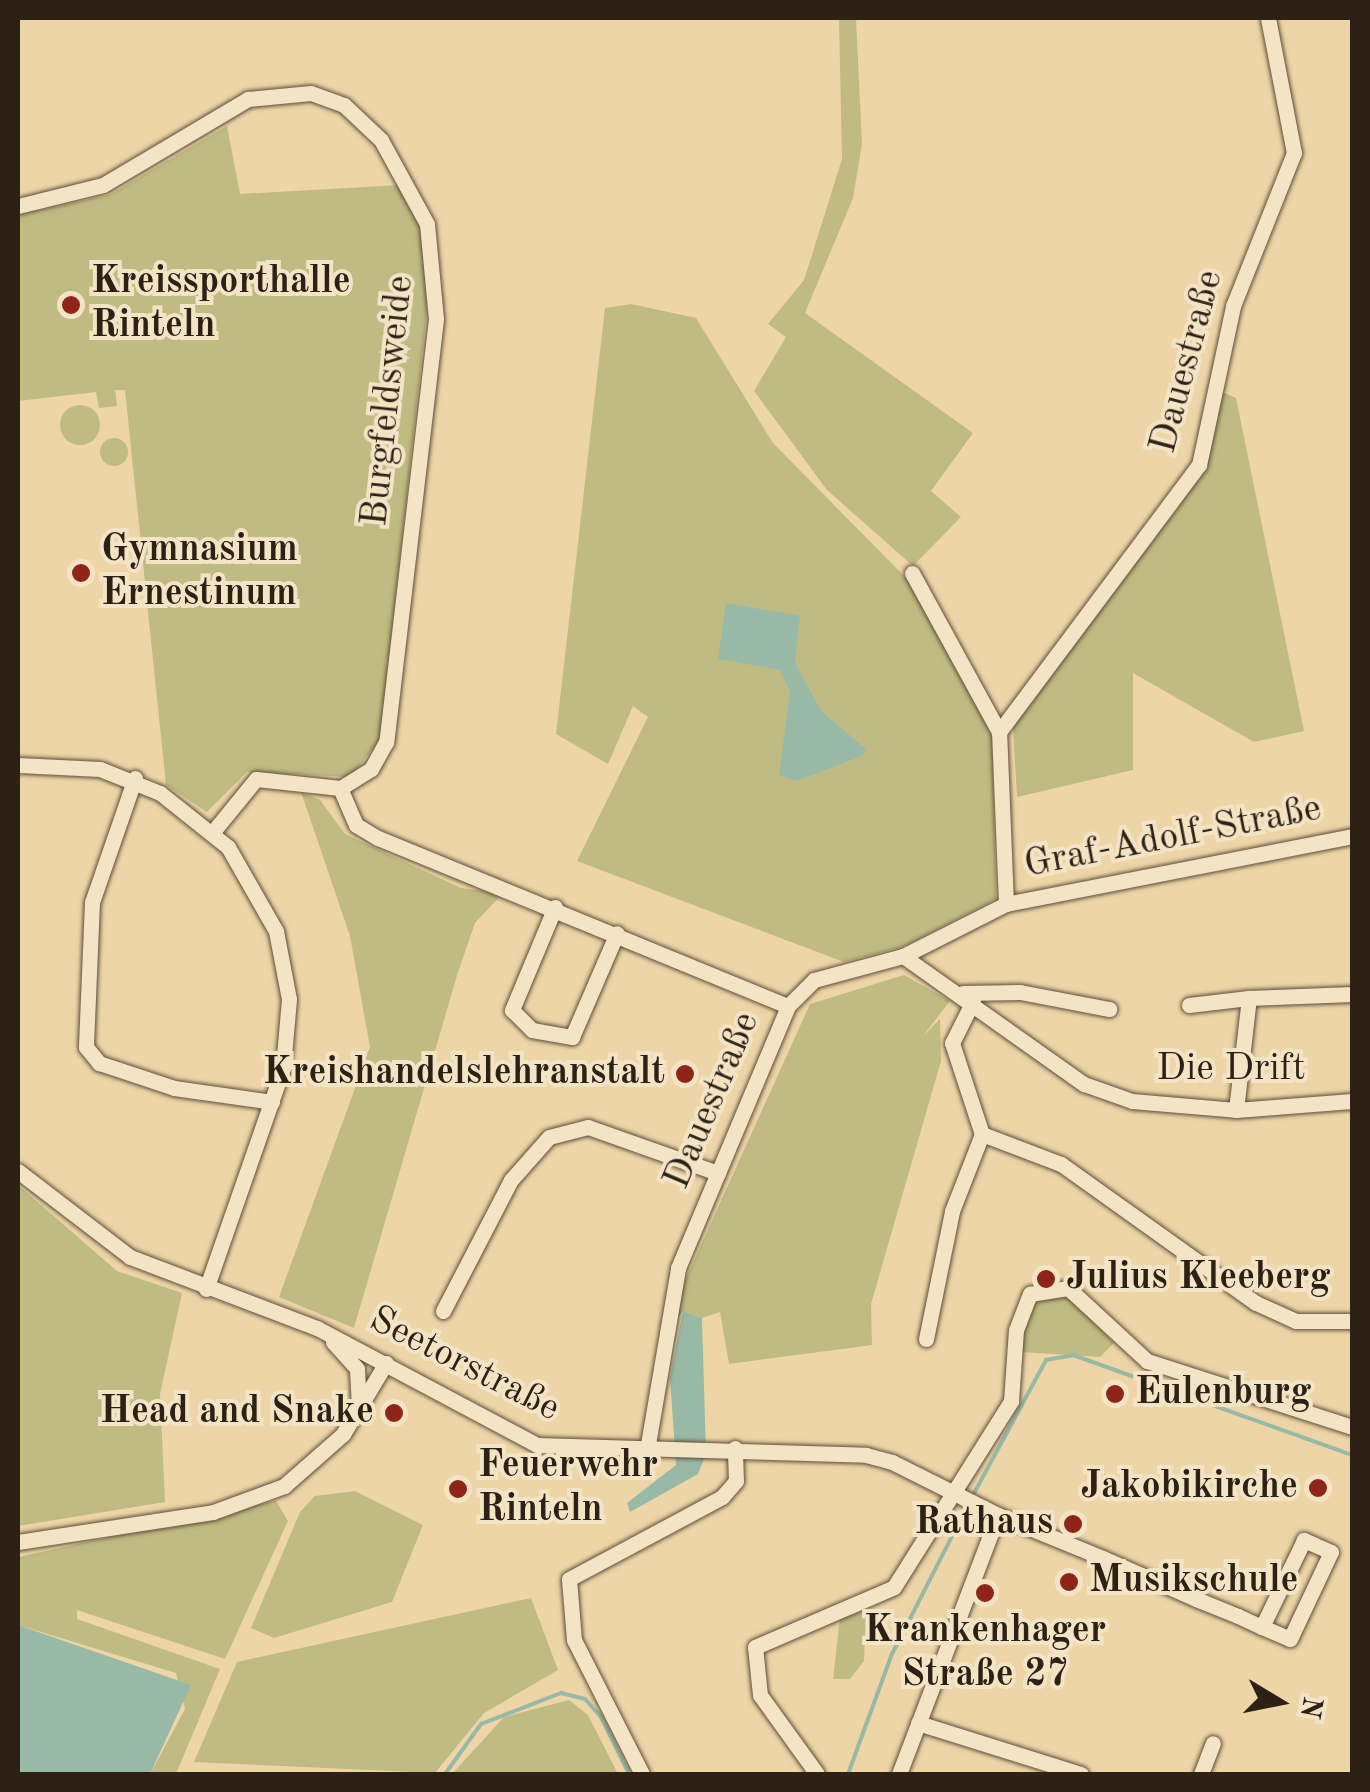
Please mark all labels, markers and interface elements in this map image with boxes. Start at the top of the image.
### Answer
place label: Kreissporthalle Rinteln [91,260,351,350]
street label: Dauestraße [1142,265,1234,459]
street label: Burgfeldsweide [353,273,425,529]
marker: Kreissporthalle Rinteln [60,294,82,316]
place label: Gymnasium Ernestinum [101,528,298,618]
marker: Gymnasium Ernestinum [70,562,92,584]
street label: Graf-Adolf-Straße [1021,787,1325,889]
street label: Dauestraße [655,1006,771,1196]
street label: Die Drift [1156,1047,1306,1093]
place label: Kreishandelslehranstalt [263,1051,665,1097]
marker: Kreishandelslehranstalt [674,1063,696,1085]
place label: Julius Kleeberg [1066,1256,1331,1302]
marker: Julius Kleeberg [1035,1268,1057,1290]
street label: Seetorstraße [361,1298,567,1432]
place label: Eulenburg [1135,1371,1311,1417]
marker: Eulenburg [1104,1383,1126,1405]
place label: Head and Snake [100,1390,374,1436]
marker: Head and Snake [383,1402,405,1424]
place label: Feuerwehr Rinteln [478,1444,658,1534]
place label: Jakobikirche [1080,1465,1298,1511]
marker: Jakobikirche [1307,1477,1329,1499]
marker: Feuerwehr Rinteln [447,1478,469,1500]
place label: Rathaus [914,1501,1053,1547]
marker: Rathaus [1062,1513,1084,1535]
place label: Musikschule [1089,1559,1299,1605]
marker: Musikschule [1058,1571,1080,1593]
marker: Krankenhager Straße 27 [974,1582,996,1604]
place label: Krankenhager Straße 27 [864,1609,1106,1698]
north arrow [1230,1652,1330,1752]
text: N [1294,1694,1325,1720]

